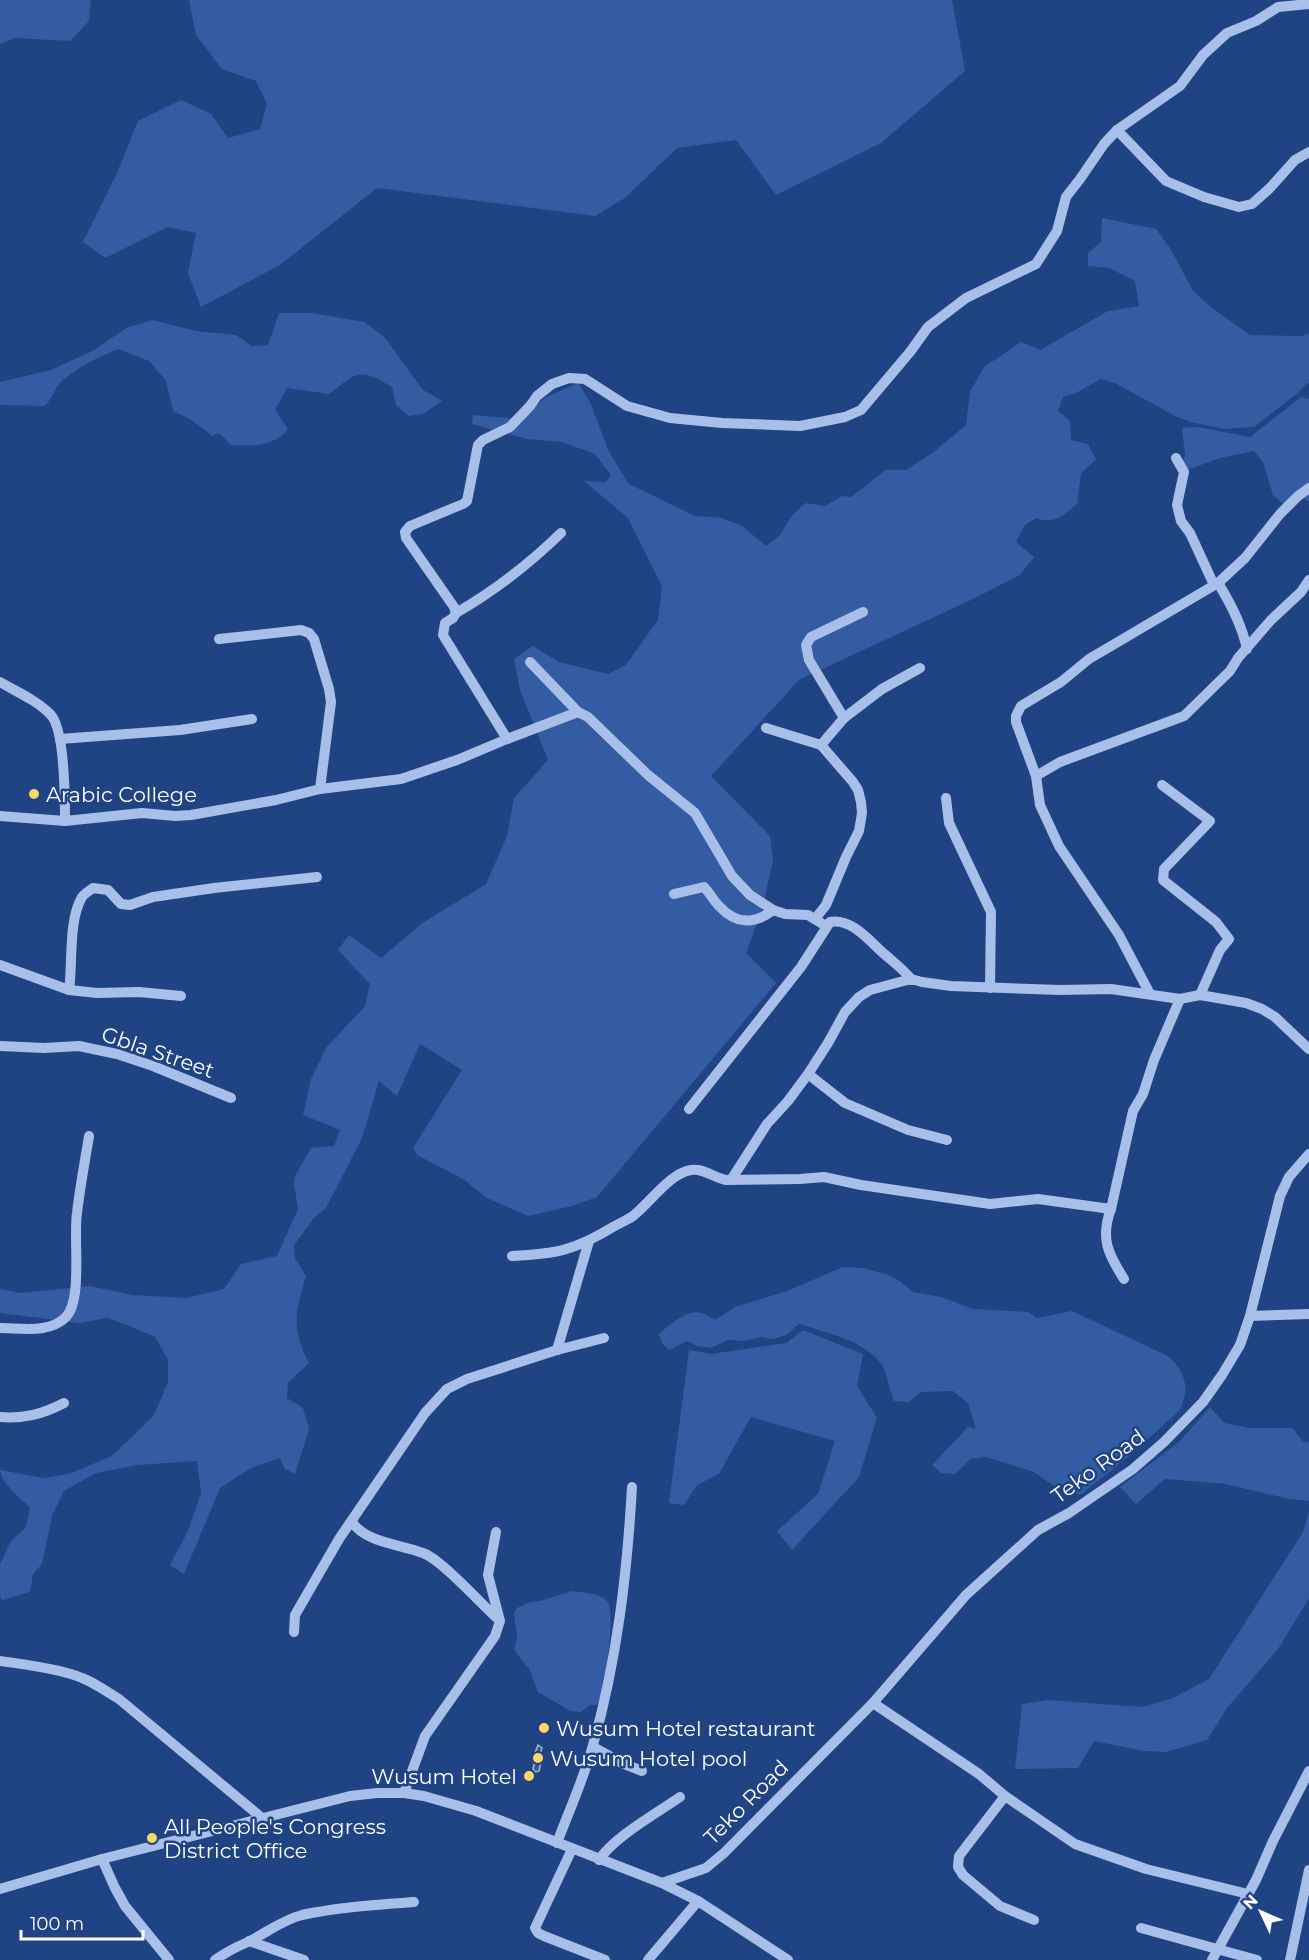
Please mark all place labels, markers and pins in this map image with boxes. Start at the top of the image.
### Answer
place label: Arabic College [46,782,197,807]
marker: Arabic College [27,787,41,801]
place label: Wusum Hotel restaurant [556,1716,816,1741]
marker: Wusum Hotel restaurant [537,1721,551,1735]
place label: Wusum Hotel pool [550,1746,747,1771]
marker: Wusum Hotel pool [531,1751,545,1765]
place label: Wusum Hotel [371,1764,517,1789]
marker: Wusum Hotel [522,1769,536,1783]
place label: All People's Congress District Office [164,1814,386,1863]
marker: All People's Congress District Office [145,1831,159,1845]

